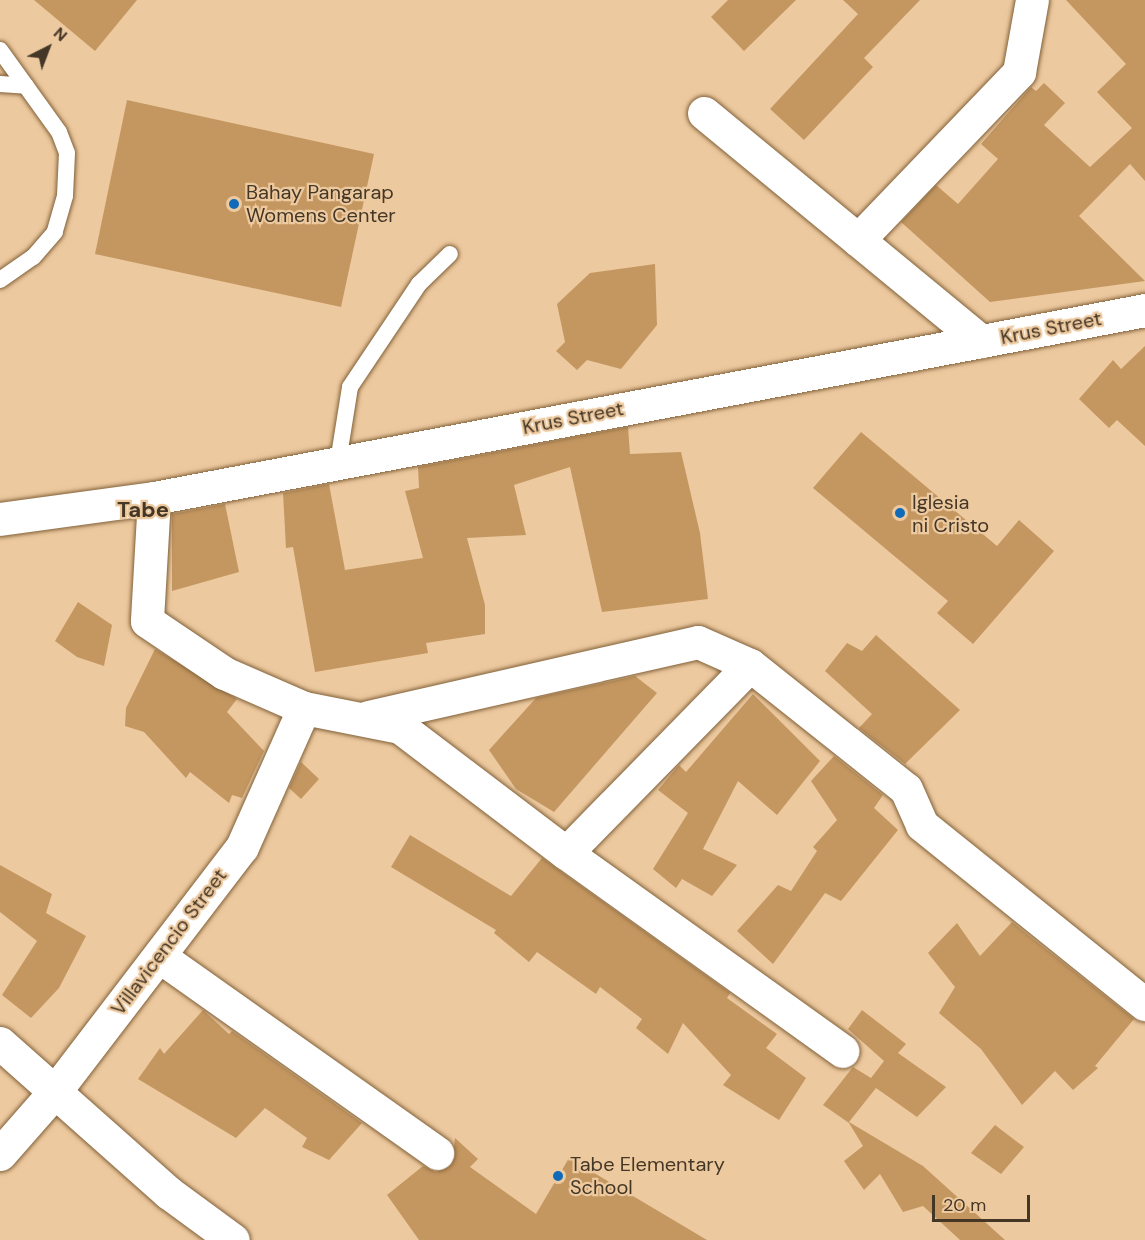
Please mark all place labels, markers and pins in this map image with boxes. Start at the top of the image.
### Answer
place label: Bahay Pangarap Womens Center [246,180,396,227]
marker: Bahay Pangarap Womens Center [227,197,241,211]
place label: Iglesia ni Cristo [912,490,989,537]
marker: Iglesia ni Cristo [893,506,907,520]
place label: Tabe Elementary School [570,1152,725,1199]
marker: Tabe Elementary School [551,1169,565,1183]

